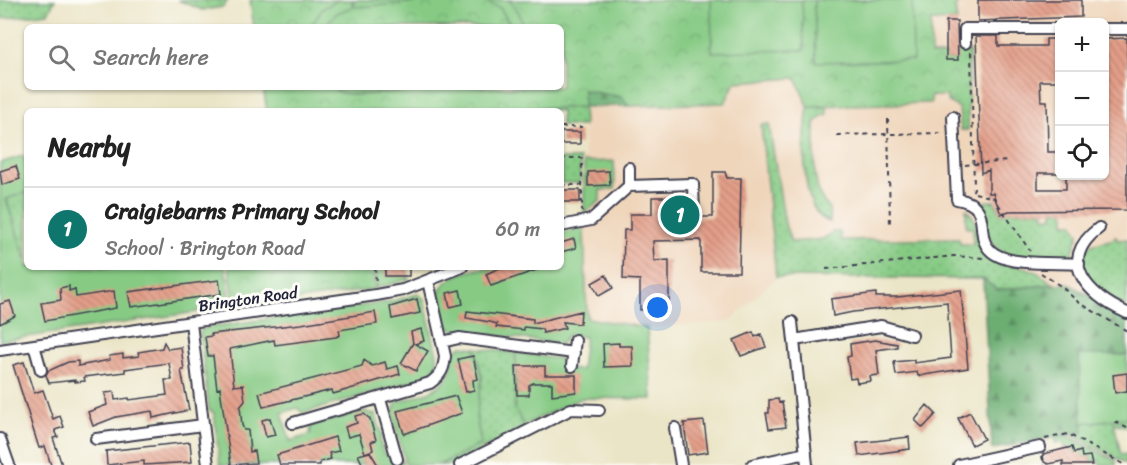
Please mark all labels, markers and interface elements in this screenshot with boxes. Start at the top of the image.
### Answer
map controls [1055,18,1109,180]
button: + [1055,18,1109,72]
search box [24,24,564,90]
text: Search here [93,38,209,77]
icon: search [45,41,78,74]
button: − [1055,72,1109,126]
text: Nearby [48,124,130,170]
button: locate [1055,126,1109,180]
text: Craigiebarns Primary School [105,192,379,231]
pin: 1 [660,192,700,238]
text: 1 [63,212,72,247]
text: 60 m [495,212,540,247]
text: School · Brington Road [105,231,305,266]
street label: Brington Road [197,277,301,320]
your location [643,293,672,322]

